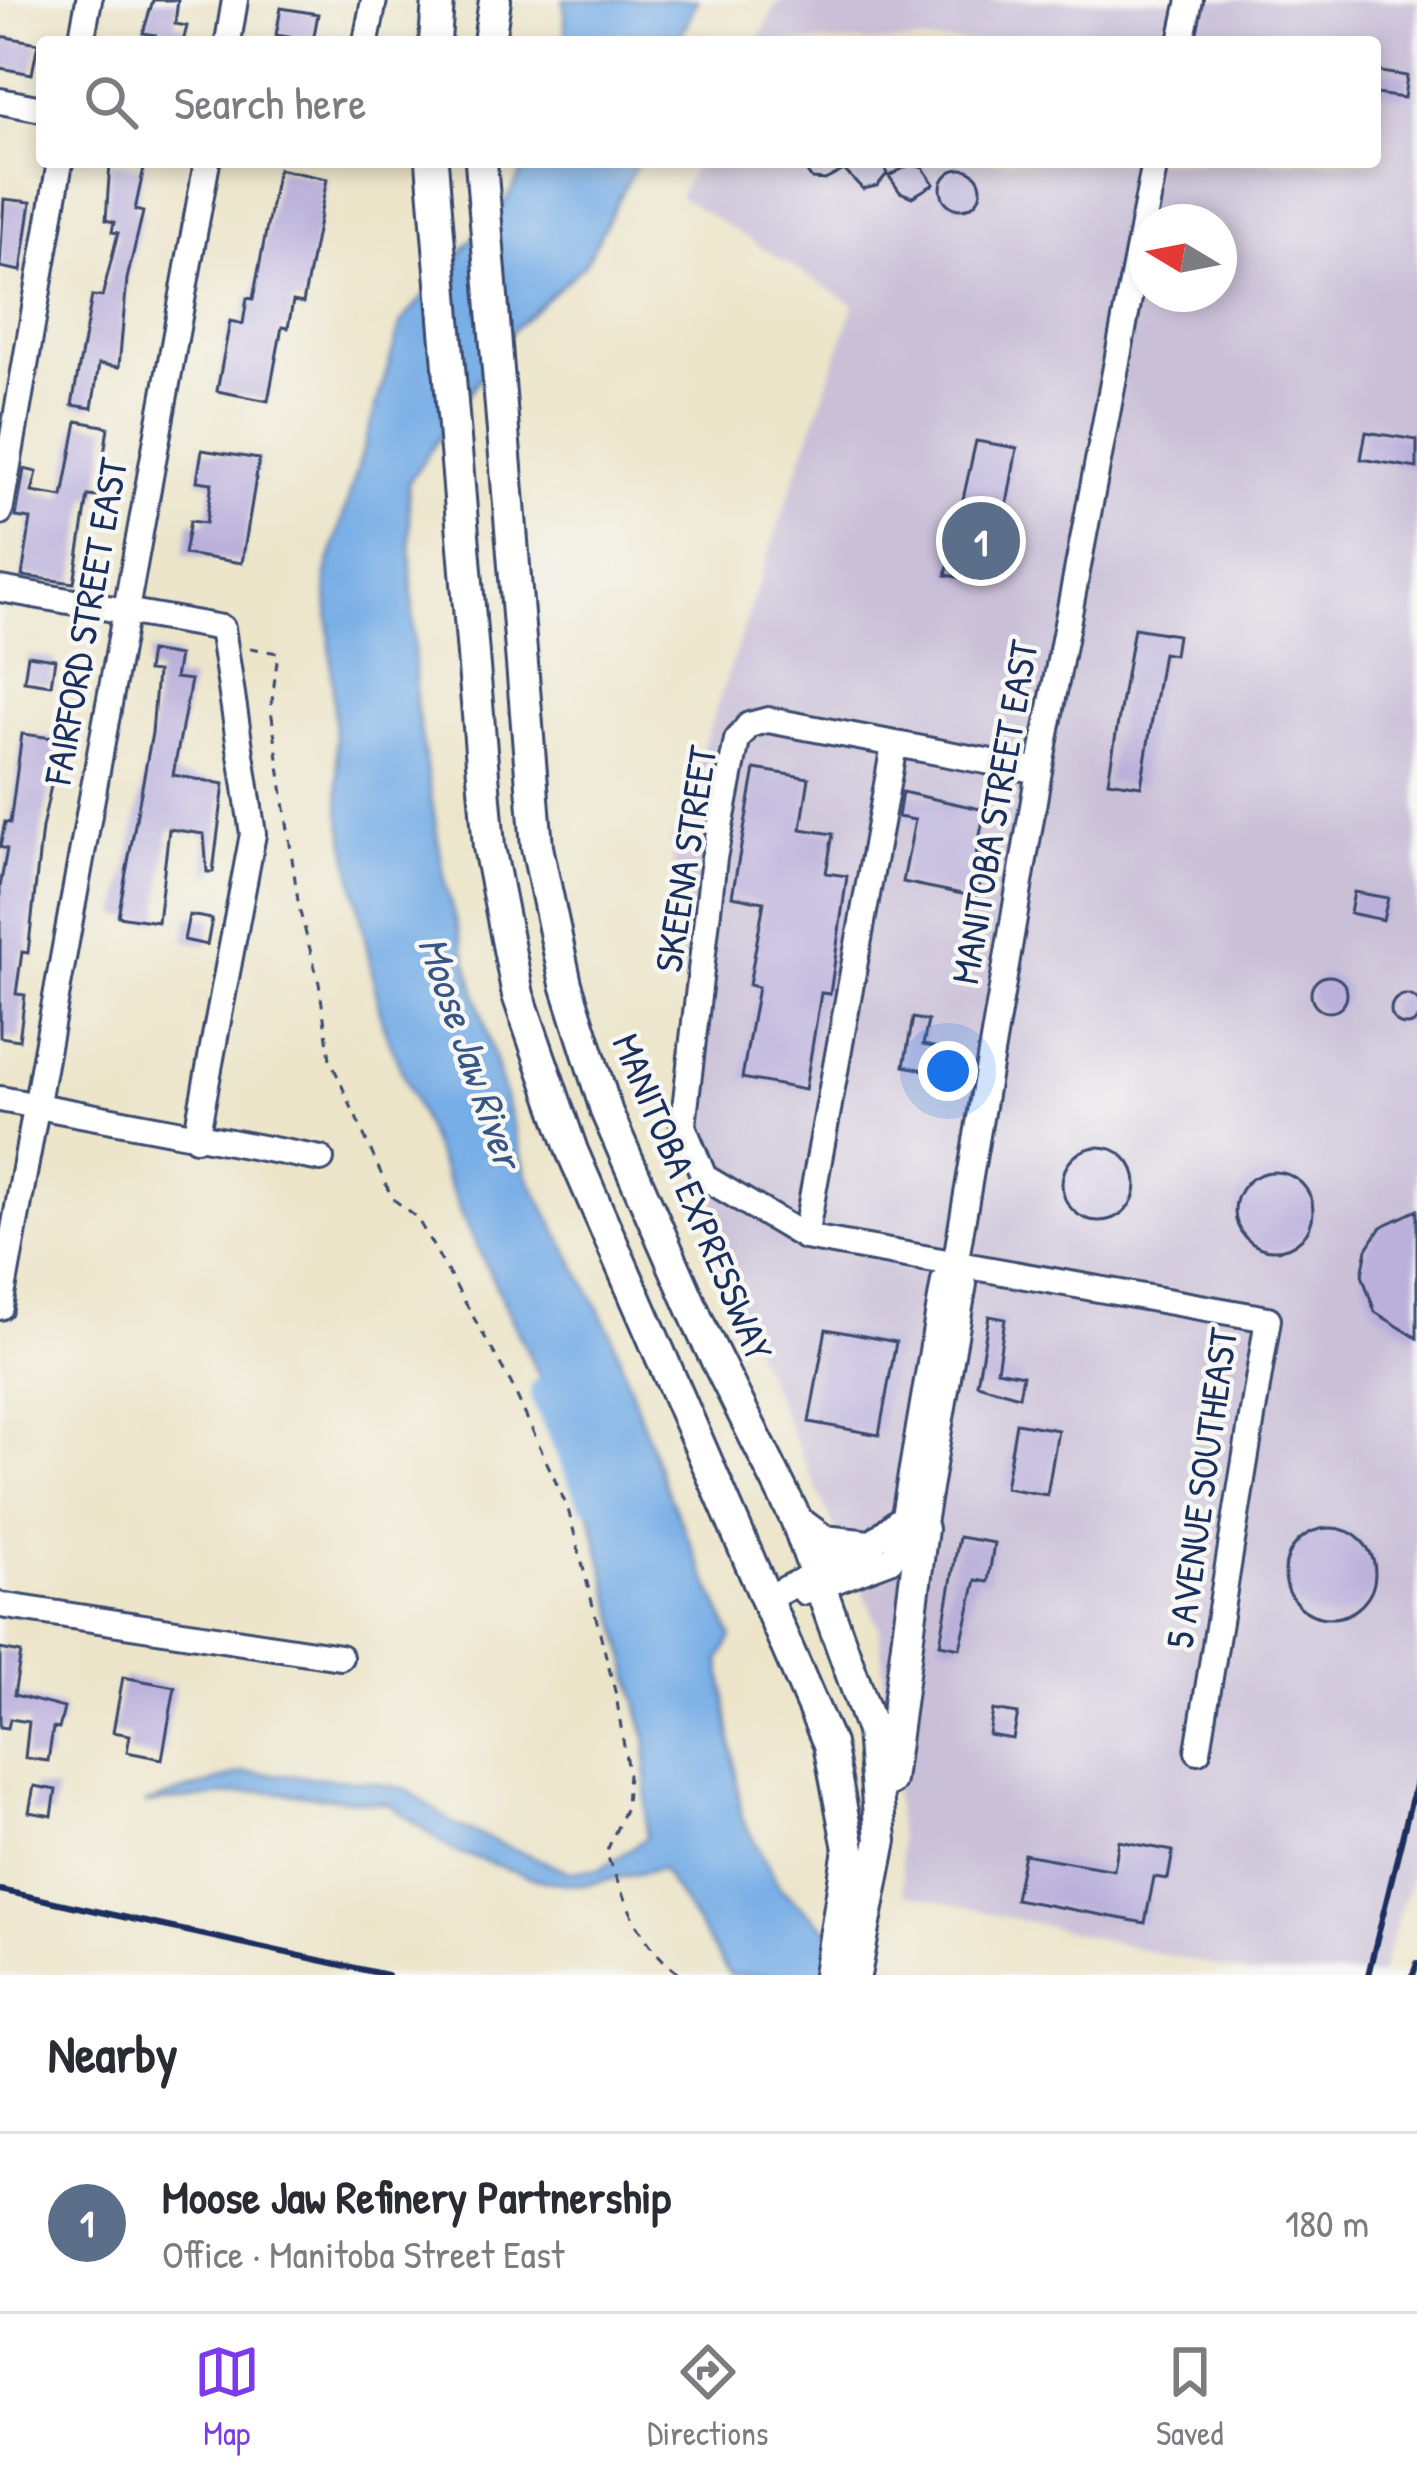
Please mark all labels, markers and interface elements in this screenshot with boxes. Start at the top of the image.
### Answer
search box [36,36,1381,168]
icon: search [78,69,144,135]
text: Search here [174,72,366,133]
north arrow [1129,204,1237,312]
street label: FAIRFORD STREET EAST [30,453,139,789]
pin: 1 [942,496,1020,586]
street label: MANITOBA STREET EAST [937,635,1050,988]
street label: SKEENA STREET [640,741,729,976]
water label: Moose Jaw River [405,929,539,1179]
street label: MANITOBA EXPRESSWAY [601,1025,786,1368]
your location [918,1041,978,1101]
street label: 5 AVENUE SOUTHEAST [1152,1324,1249,1651]
text: Nearby [48,2019,178,2088]
text: Moose Jaw Refinery Partnership [162,2166,671,2227]
text: 1 [80,2196,94,2249]
text: 180 m [1285,2196,1369,2249]
text: Office · Manitoba Street East [162,2227,564,2280]
tab: Map [194,2339,260,2455]
tab: Directions [647,2339,769,2455]
tab: Saved [1156,2339,1223,2455]

